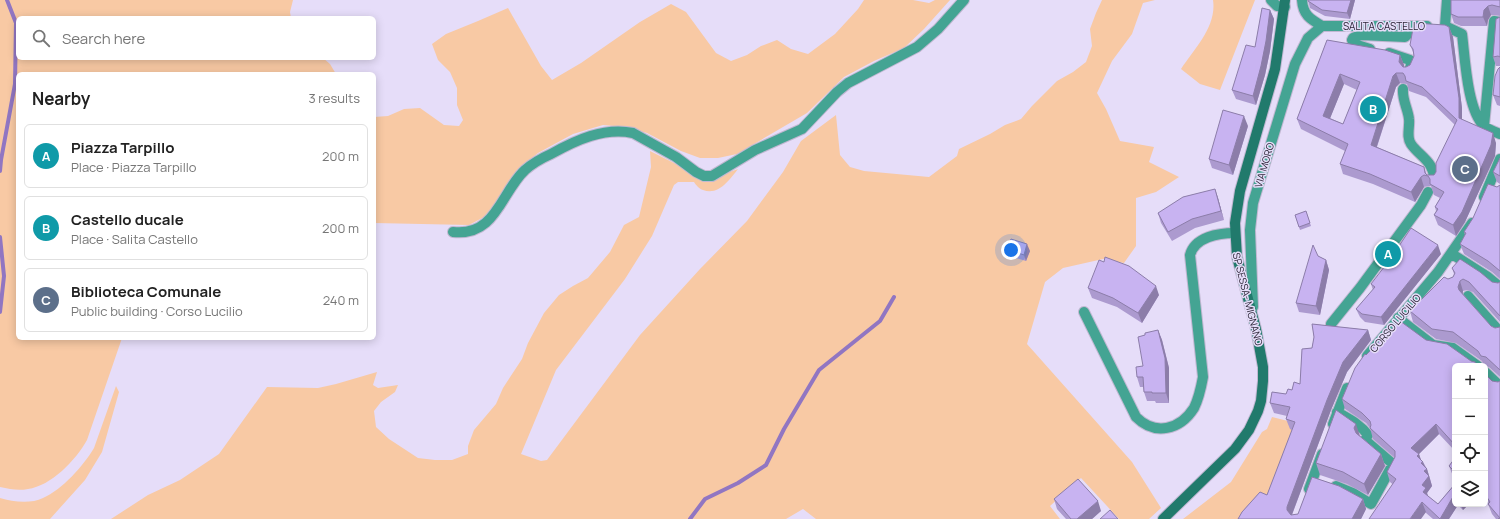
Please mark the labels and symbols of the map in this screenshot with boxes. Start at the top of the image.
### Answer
street label: SALITA CASTELLO [1343,19,1425,33]
pin: B [1360,94,1386,124]
street label: VIA MORO [1251,141,1277,189]
pin: C [1452,154,1478,184]
pin: A [1375,239,1401,269]
your location [1001,240,1021,260]
street label: SP SESSA- MIGNANO [1230,251,1266,347]
street label: CORSO LUCILIO [1366,291,1424,355]

